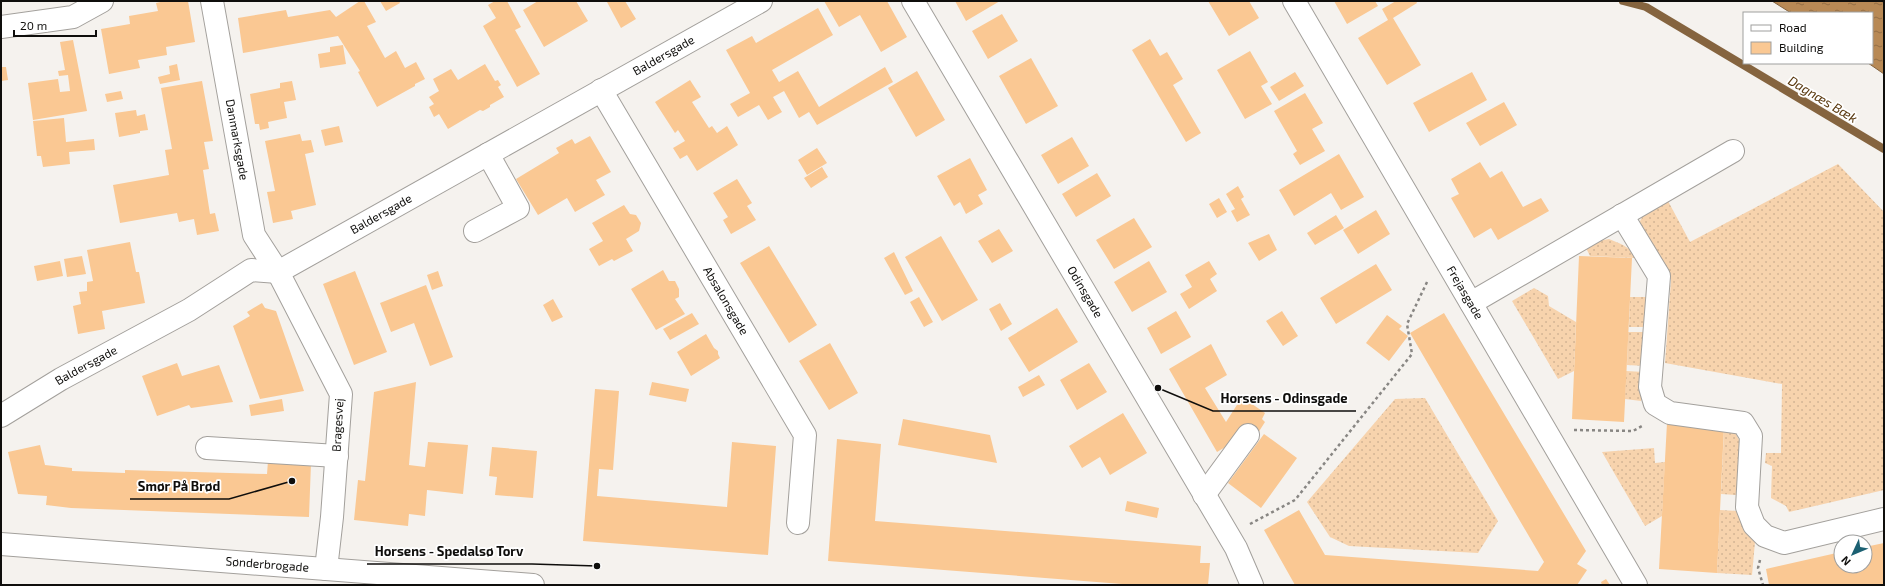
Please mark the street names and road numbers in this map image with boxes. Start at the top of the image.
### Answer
street label: Baldersgade [630,32,696,78]
street label: Danmarksgade [224,98,252,181]
street label: Baldersgade [347,190,414,236]
street label: Odinsgade [1065,263,1106,320]
street label: Frejasgade [1445,263,1487,321]
street label: Absalonsgade [701,264,752,337]
street label: Baldersgade [52,342,119,387]
street label: Bragesvej [329,398,346,452]
street label: Sønderbrogade [225,553,310,574]

